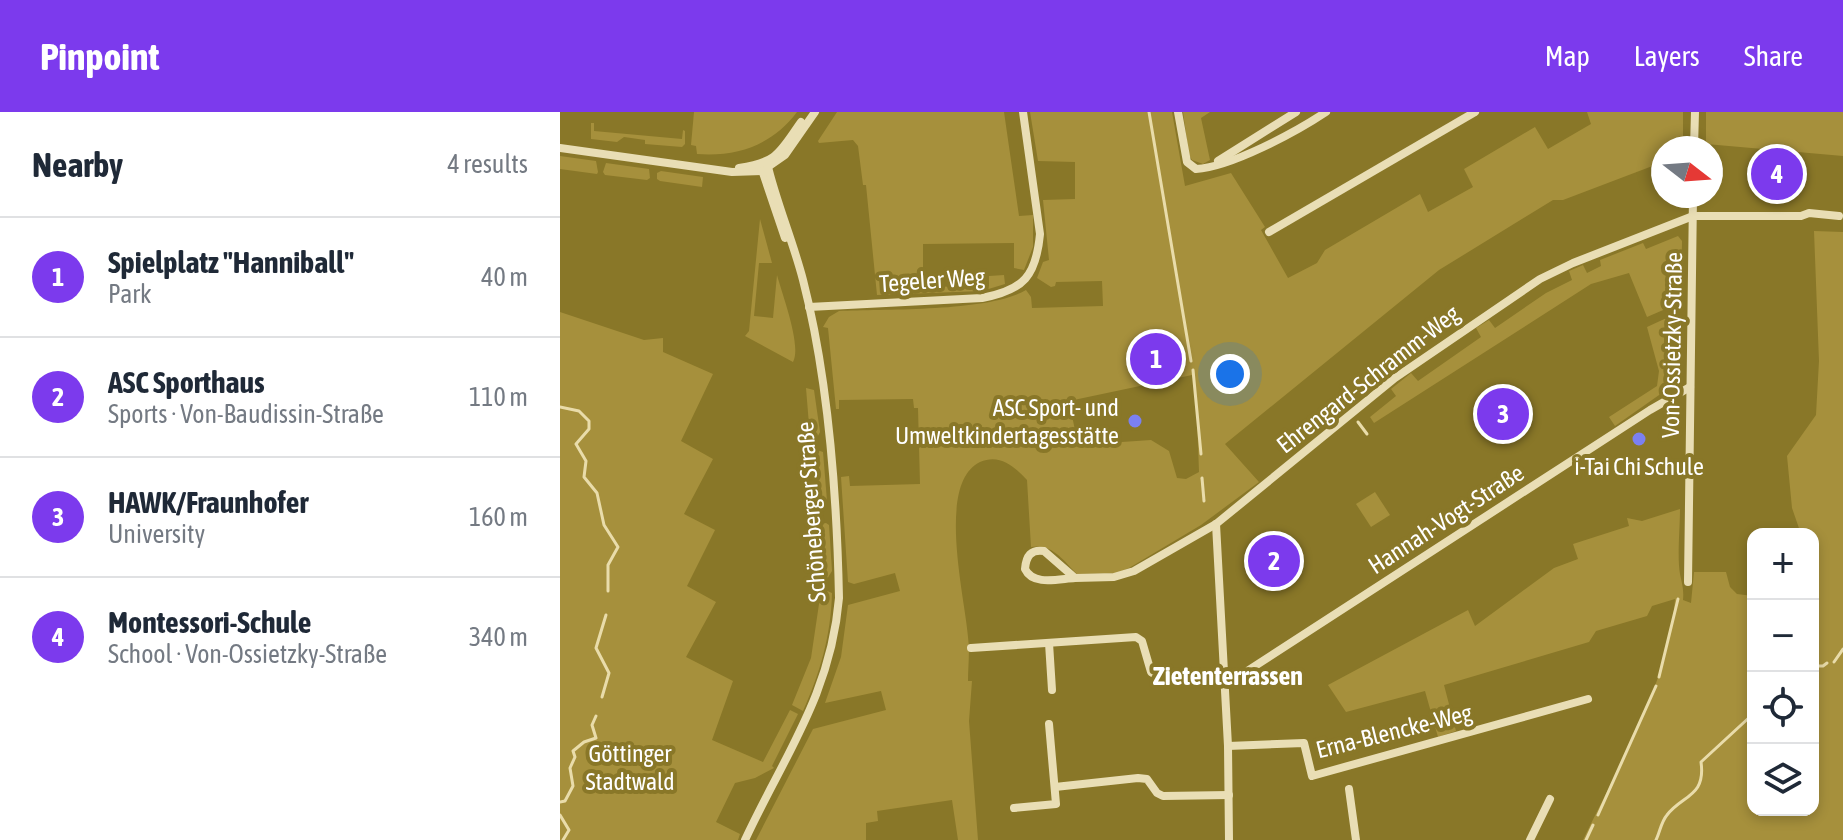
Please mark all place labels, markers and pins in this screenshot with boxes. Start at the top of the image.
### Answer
pin: 4 [1751,144,1803,204]
pin: 1 [1130,329,1182,389]
pin: 3 [1477,384,1529,444]
place label: ASC Sport- und Umweltkindertagesstätte [895,394,1119,449]
marker: ASC Sport- und Umweltkindertagesstätte [1126,412,1144,430]
marker: i-Tai Chi Schule [1630,430,1648,448]
place label: i-Tai Chi Schule [1574,453,1704,480]
pin: 2 [1248,531,1300,591]

